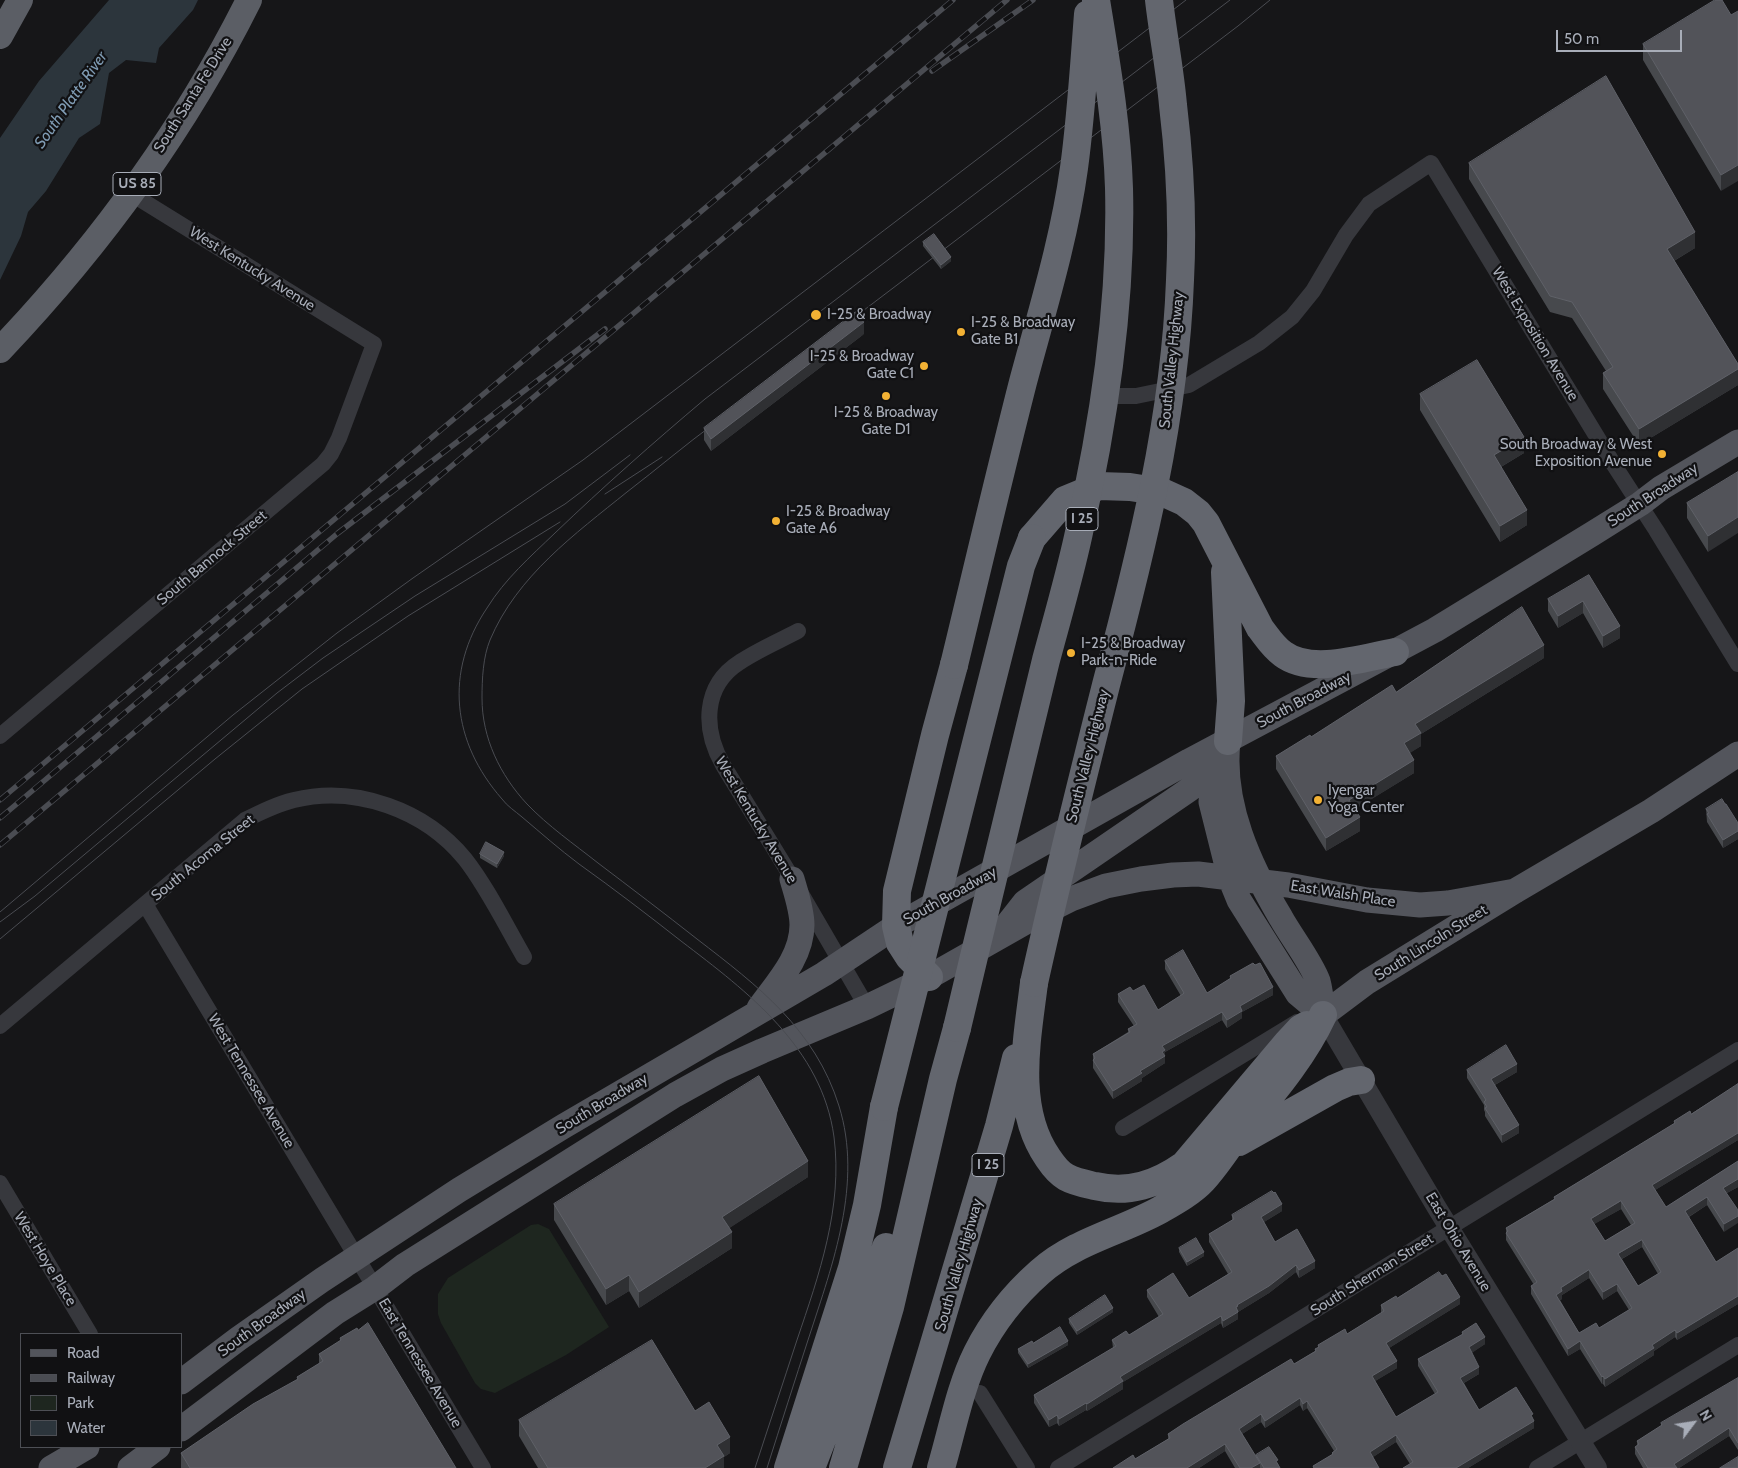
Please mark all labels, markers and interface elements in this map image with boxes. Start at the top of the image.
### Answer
scale bar [1558,20,1684,52]
text: 50 m [1564,30,1599,48]
street label: South Santa Fe Drive [150,34,236,156]
water label: South Platte River [31,48,111,152]
road number: US 85 [113,172,161,195]
street label: West Kentucky Avenue [186,223,318,315]
street label: West Exposition Avenue [1488,264,1582,404]
street label: South Valley Highway [1156,291,1188,429]
place label: I-25 & Broadway [827,306,931,324]
marker: I-25 & Broadway [809,308,823,322]
place label: I-25 & Broadway Gate B1 [971,314,1075,349]
marker: I-25 & Broadway Gate B1 [955,326,967,338]
place label: I-25 & Broadway Gate C1 [810,348,914,383]
marker: I-25 & Broadway Gate C1 [918,360,930,372]
marker: I-25 & Broadway Gate D1 [880,390,892,402]
place label: I-25 & Broadway Gate D1 [834,404,938,439]
place label: South Broadway & West Exposition Avenue [1500,436,1652,471]
marker: South Broadway & West Exposition Avenue [1656,448,1668,460]
street label: South Broadway [1605,459,1701,531]
place label: I-25 & Broadway Gate A6 [786,503,890,538]
street label: South Bannock Street [153,507,271,609]
road number: I 25 [1066,508,1098,530]
marker: I-25 & Broadway Gate A6 [770,515,782,527]
place label: I-25 & Broadway Park-n-Ride [1081,635,1185,670]
marker: I-25 & Broadway Park-n-Ride [1065,647,1077,659]
street label: South Broadway [1254,668,1354,732]
street label: South Valley Highway [1063,687,1113,825]
street label: West Kentucky Avenue [711,753,801,887]
place label: Iyengar Yoga Center [1328,782,1404,817]
marker: Iyengar Yoga Center [1312,794,1324,806]
street label: South Acoma Street [148,811,258,905]
street label: South Broadway [900,863,1000,929]
street label: East Walsh Place [1289,877,1397,911]
street label: South Lincoln Street [1371,901,1491,985]
street label: West Tennessee Avenue [204,1011,298,1151]
street label: South Broadway [553,1070,651,1138]
road number: I 25 [972,1154,1004,1176]
street label: East Ohio Avenue [1421,1189,1495,1295]
street label: South Valley Highway [931,1197,987,1333]
street label: West Hoye Place [10,1209,80,1309]
street label: South Sherman Street [1307,1230,1437,1320]
street label: South Broadway [215,1285,309,1361]
street label: East Tennessee Avenue [374,1295,466,1431]
legend [20,1333,182,1448]
text: Road [67,1344,100,1362]
text: Railway [67,1369,115,1387]
text: Park [67,1394,94,1412]
north arrow [1668,1398,1718,1448]
text: N [1696,1406,1716,1424]
text: Water [67,1419,105,1437]

